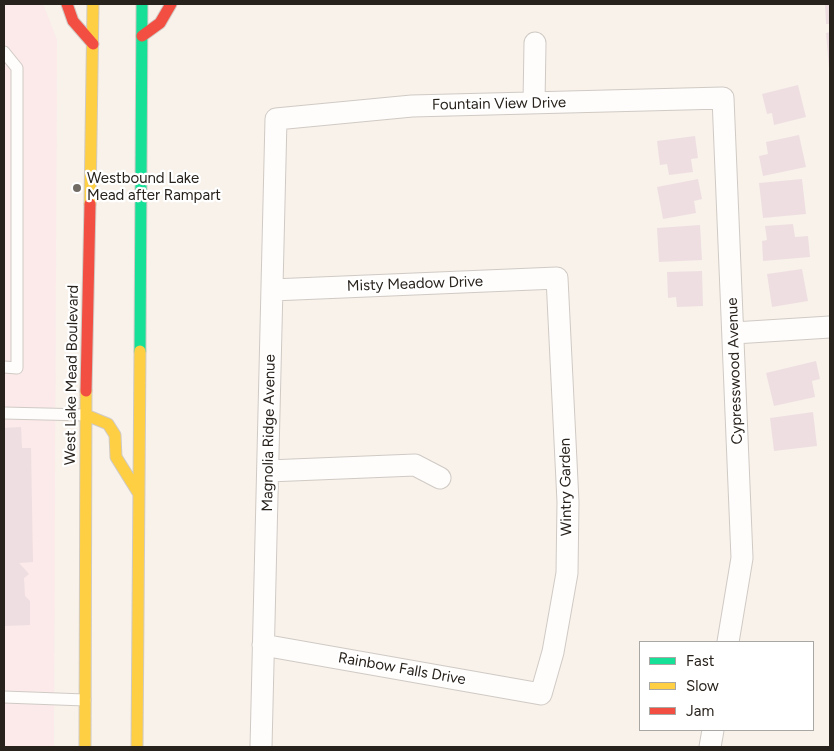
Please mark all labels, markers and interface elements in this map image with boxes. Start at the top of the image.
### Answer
street label: Fountain View Drive [432,94,566,114]
place label: Westbound Lake Mead after Rampart [87,170,221,205]
marker: Westbound Lake Mead after Rampart [71,182,83,194]
street label: Misty Meadow Drive [347,273,483,295]
street label: West Lake Mead Boulevard [61,285,83,465]
street label: Cypresswood Avenue [723,297,747,445]
street label: Magnolia Ridge Avenue [259,354,279,512]
street label: Wintry Garden [556,438,576,536]
legend [639,641,814,731]
street label: Rainbow Falls Drive [337,649,467,689]
text: Fast [686,652,714,670]
text: Slow [686,677,719,695]
text: Jam [686,702,714,720]

